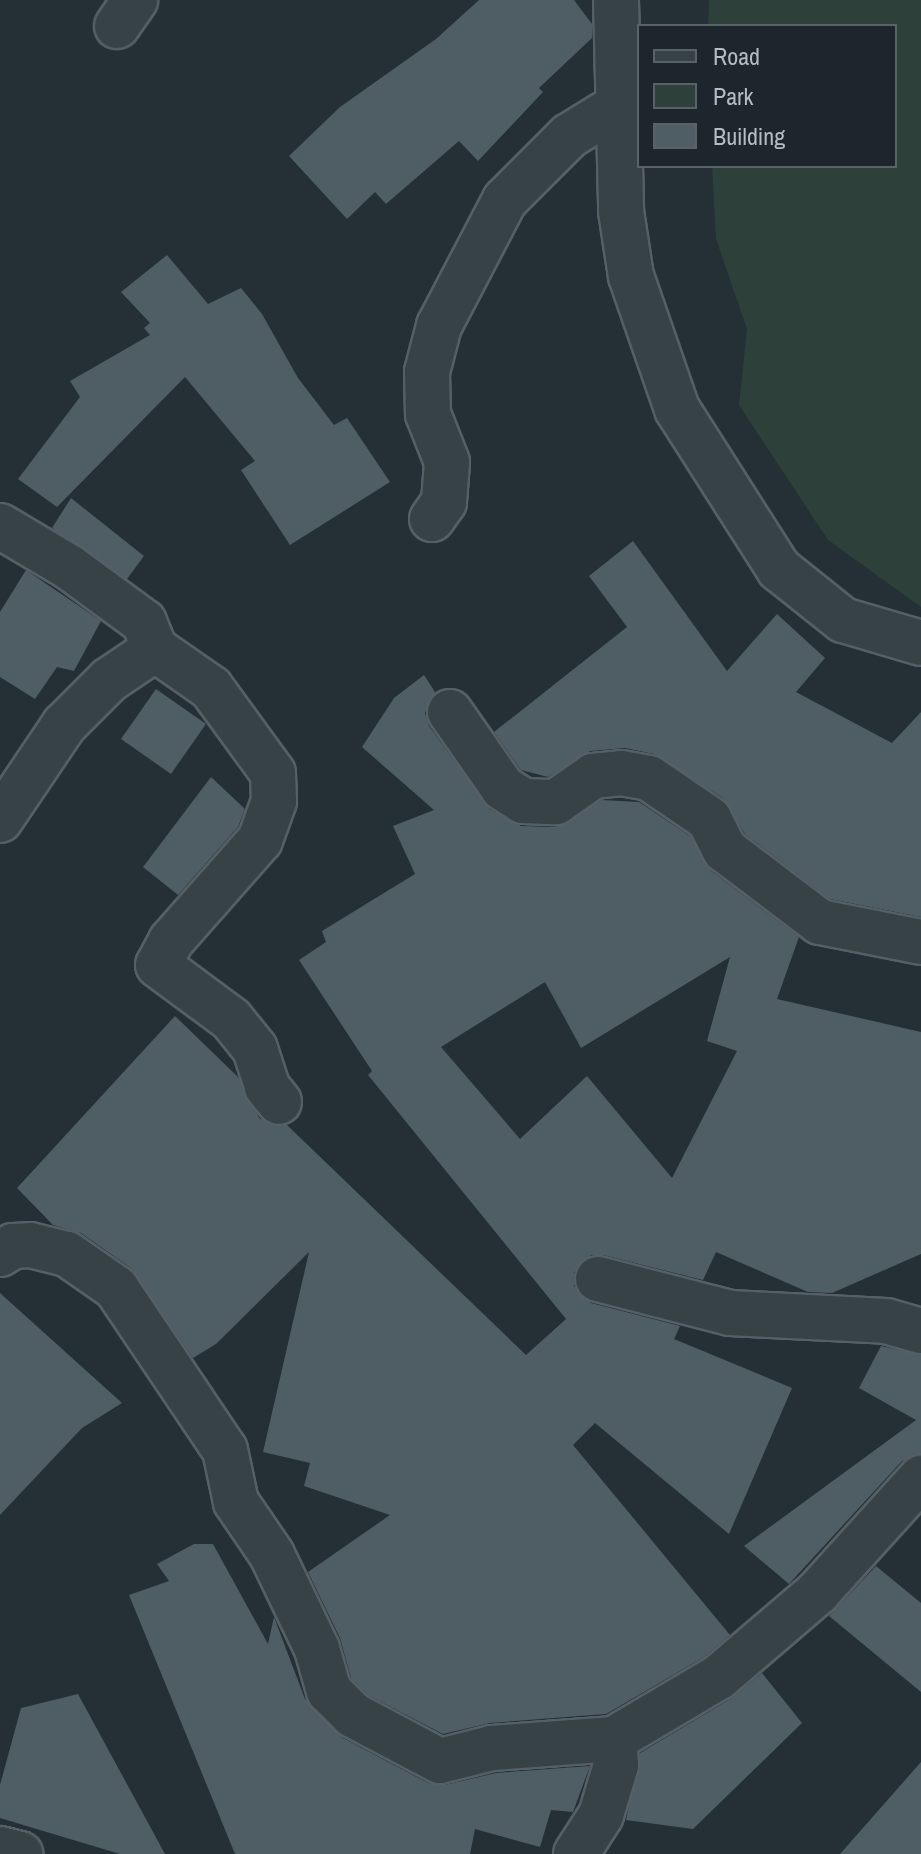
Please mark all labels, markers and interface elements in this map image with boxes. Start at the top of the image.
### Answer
legend [637,24,897,168]
text: Road [713,40,760,72]
text: Park [713,80,753,112]
text: Building [713,120,785,152]

